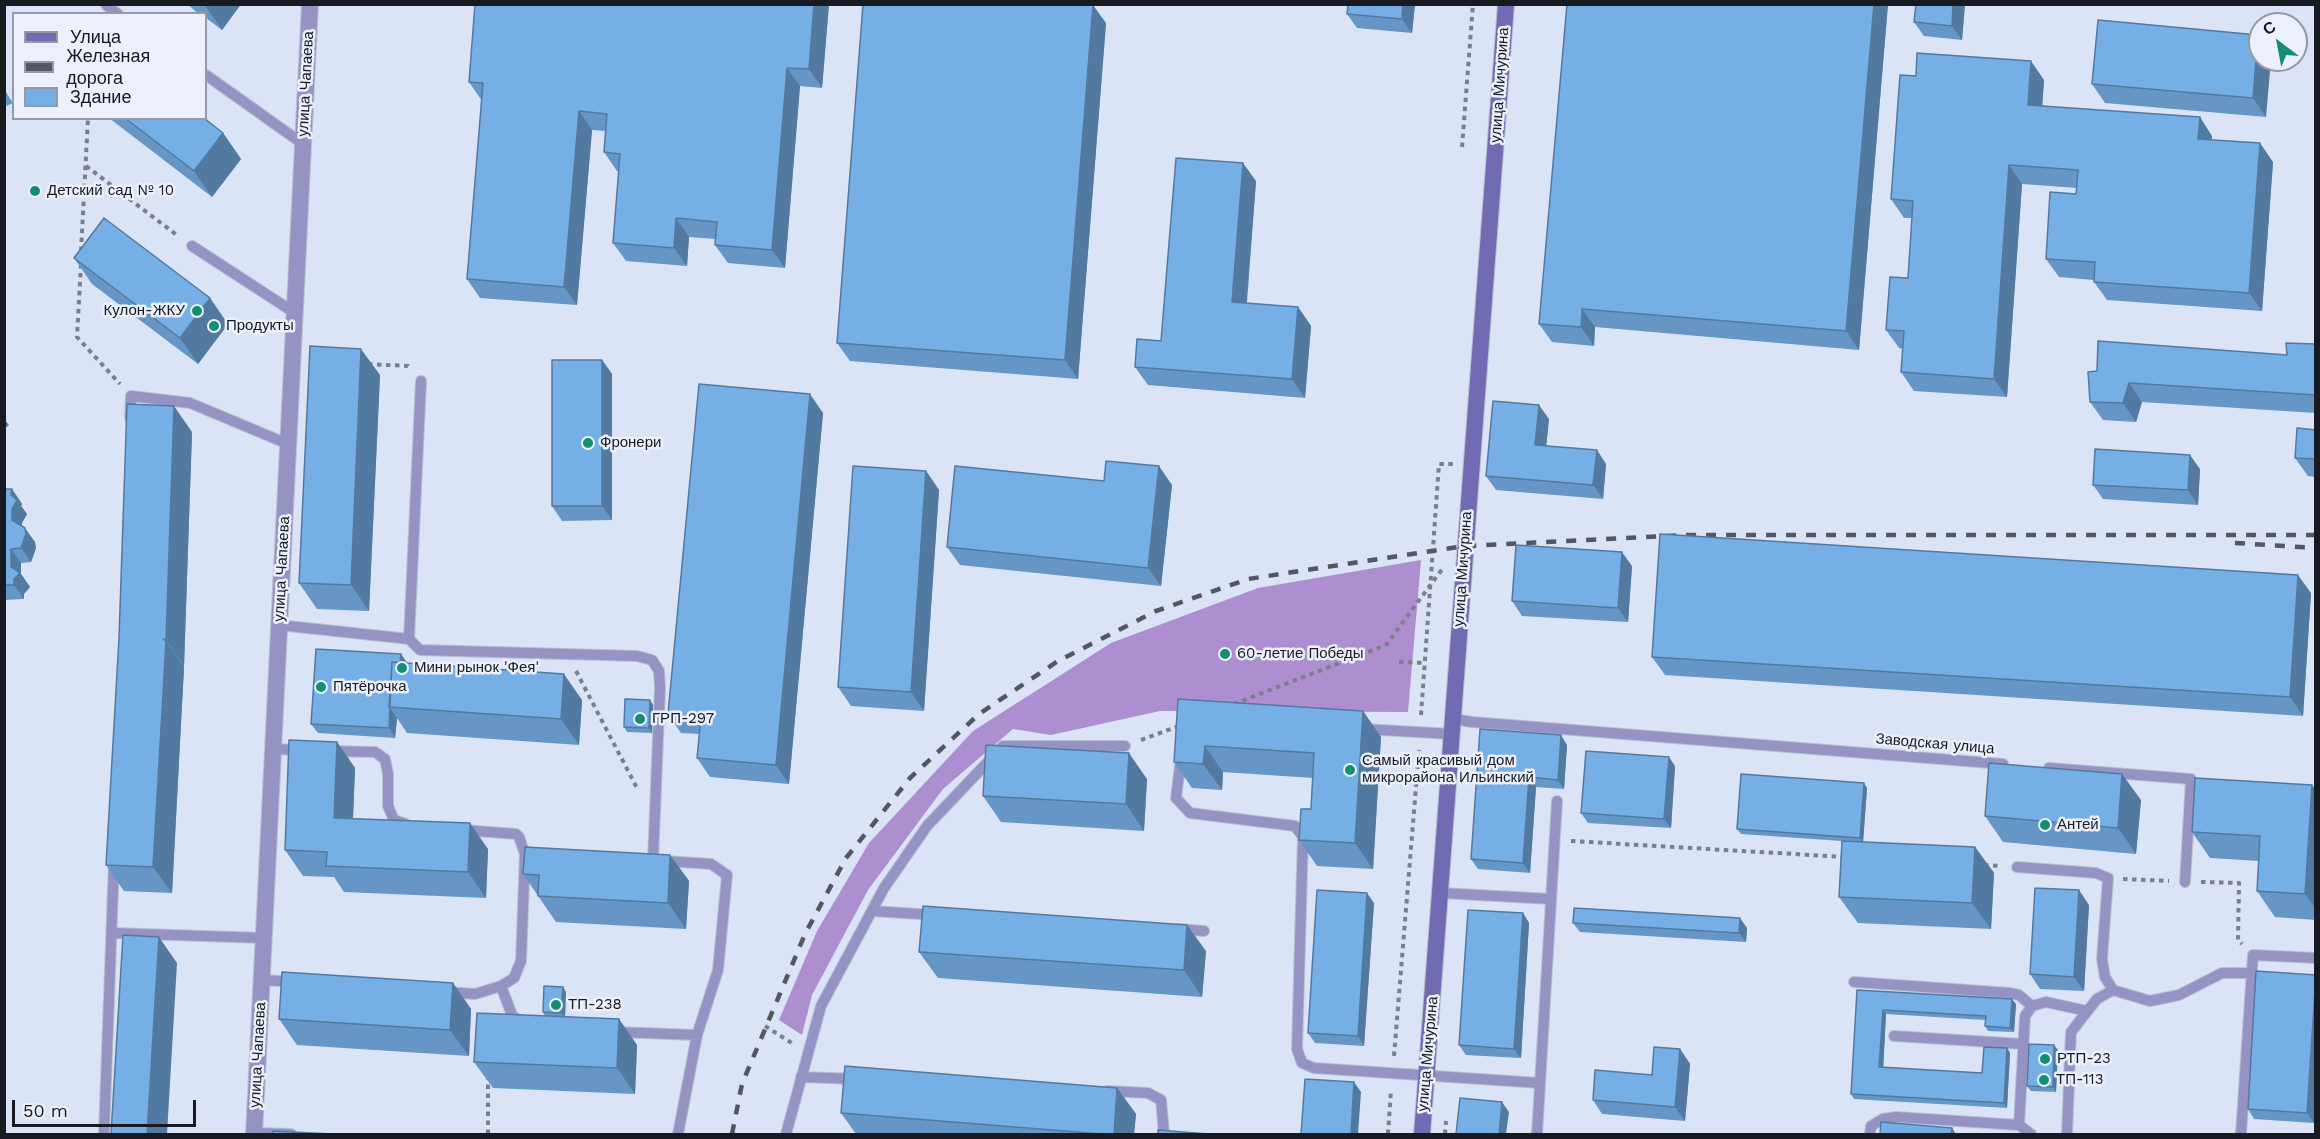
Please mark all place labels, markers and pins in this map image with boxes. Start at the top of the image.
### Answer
place label: Детский сад № 10 [47,182,174,200]
marker: Детский сад № 10 [28,184,42,198]
place label: Кулон-ЖКУ [104,302,185,320]
marker: Кулон-ЖКУ [190,304,204,318]
place label: Продукты [226,317,294,335]
marker: Продукты [207,319,221,333]
place label: Фронери [600,434,661,452]
marker: Фронери [581,436,595,450]
place label: 60-летие Победы [1237,645,1363,663]
marker: 60-летие Победы [1218,647,1232,661]
place label: Мини рынок 'Фея' [414,659,539,677]
marker: Мини рынок 'Фея' [395,661,409,675]
place label: Пятёрочка [333,678,407,696]
marker: Пятёрочка [314,680,328,694]
place label: ГРП-297 [652,710,714,728]
marker: ГРП-297 [633,712,647,726]
place label: Самый красивый дом микрорайона Ильинский [1362,752,1534,787]
marker: Самый красивый дом микрорайона Ильинский [1343,763,1357,777]
place label: Антей [2057,816,2099,834]
marker: Антей [2038,818,2052,832]
place label: ТП-238 [568,996,622,1014]
marker: ТП-238 [549,998,563,1012]
place label: РТП-23 [2057,1050,2111,1068]
marker: РТП-23 [2038,1052,2052,1066]
place label: ТП-113 [2056,1071,2103,1089]
marker: ТП-113 [2037,1073,2051,1087]

